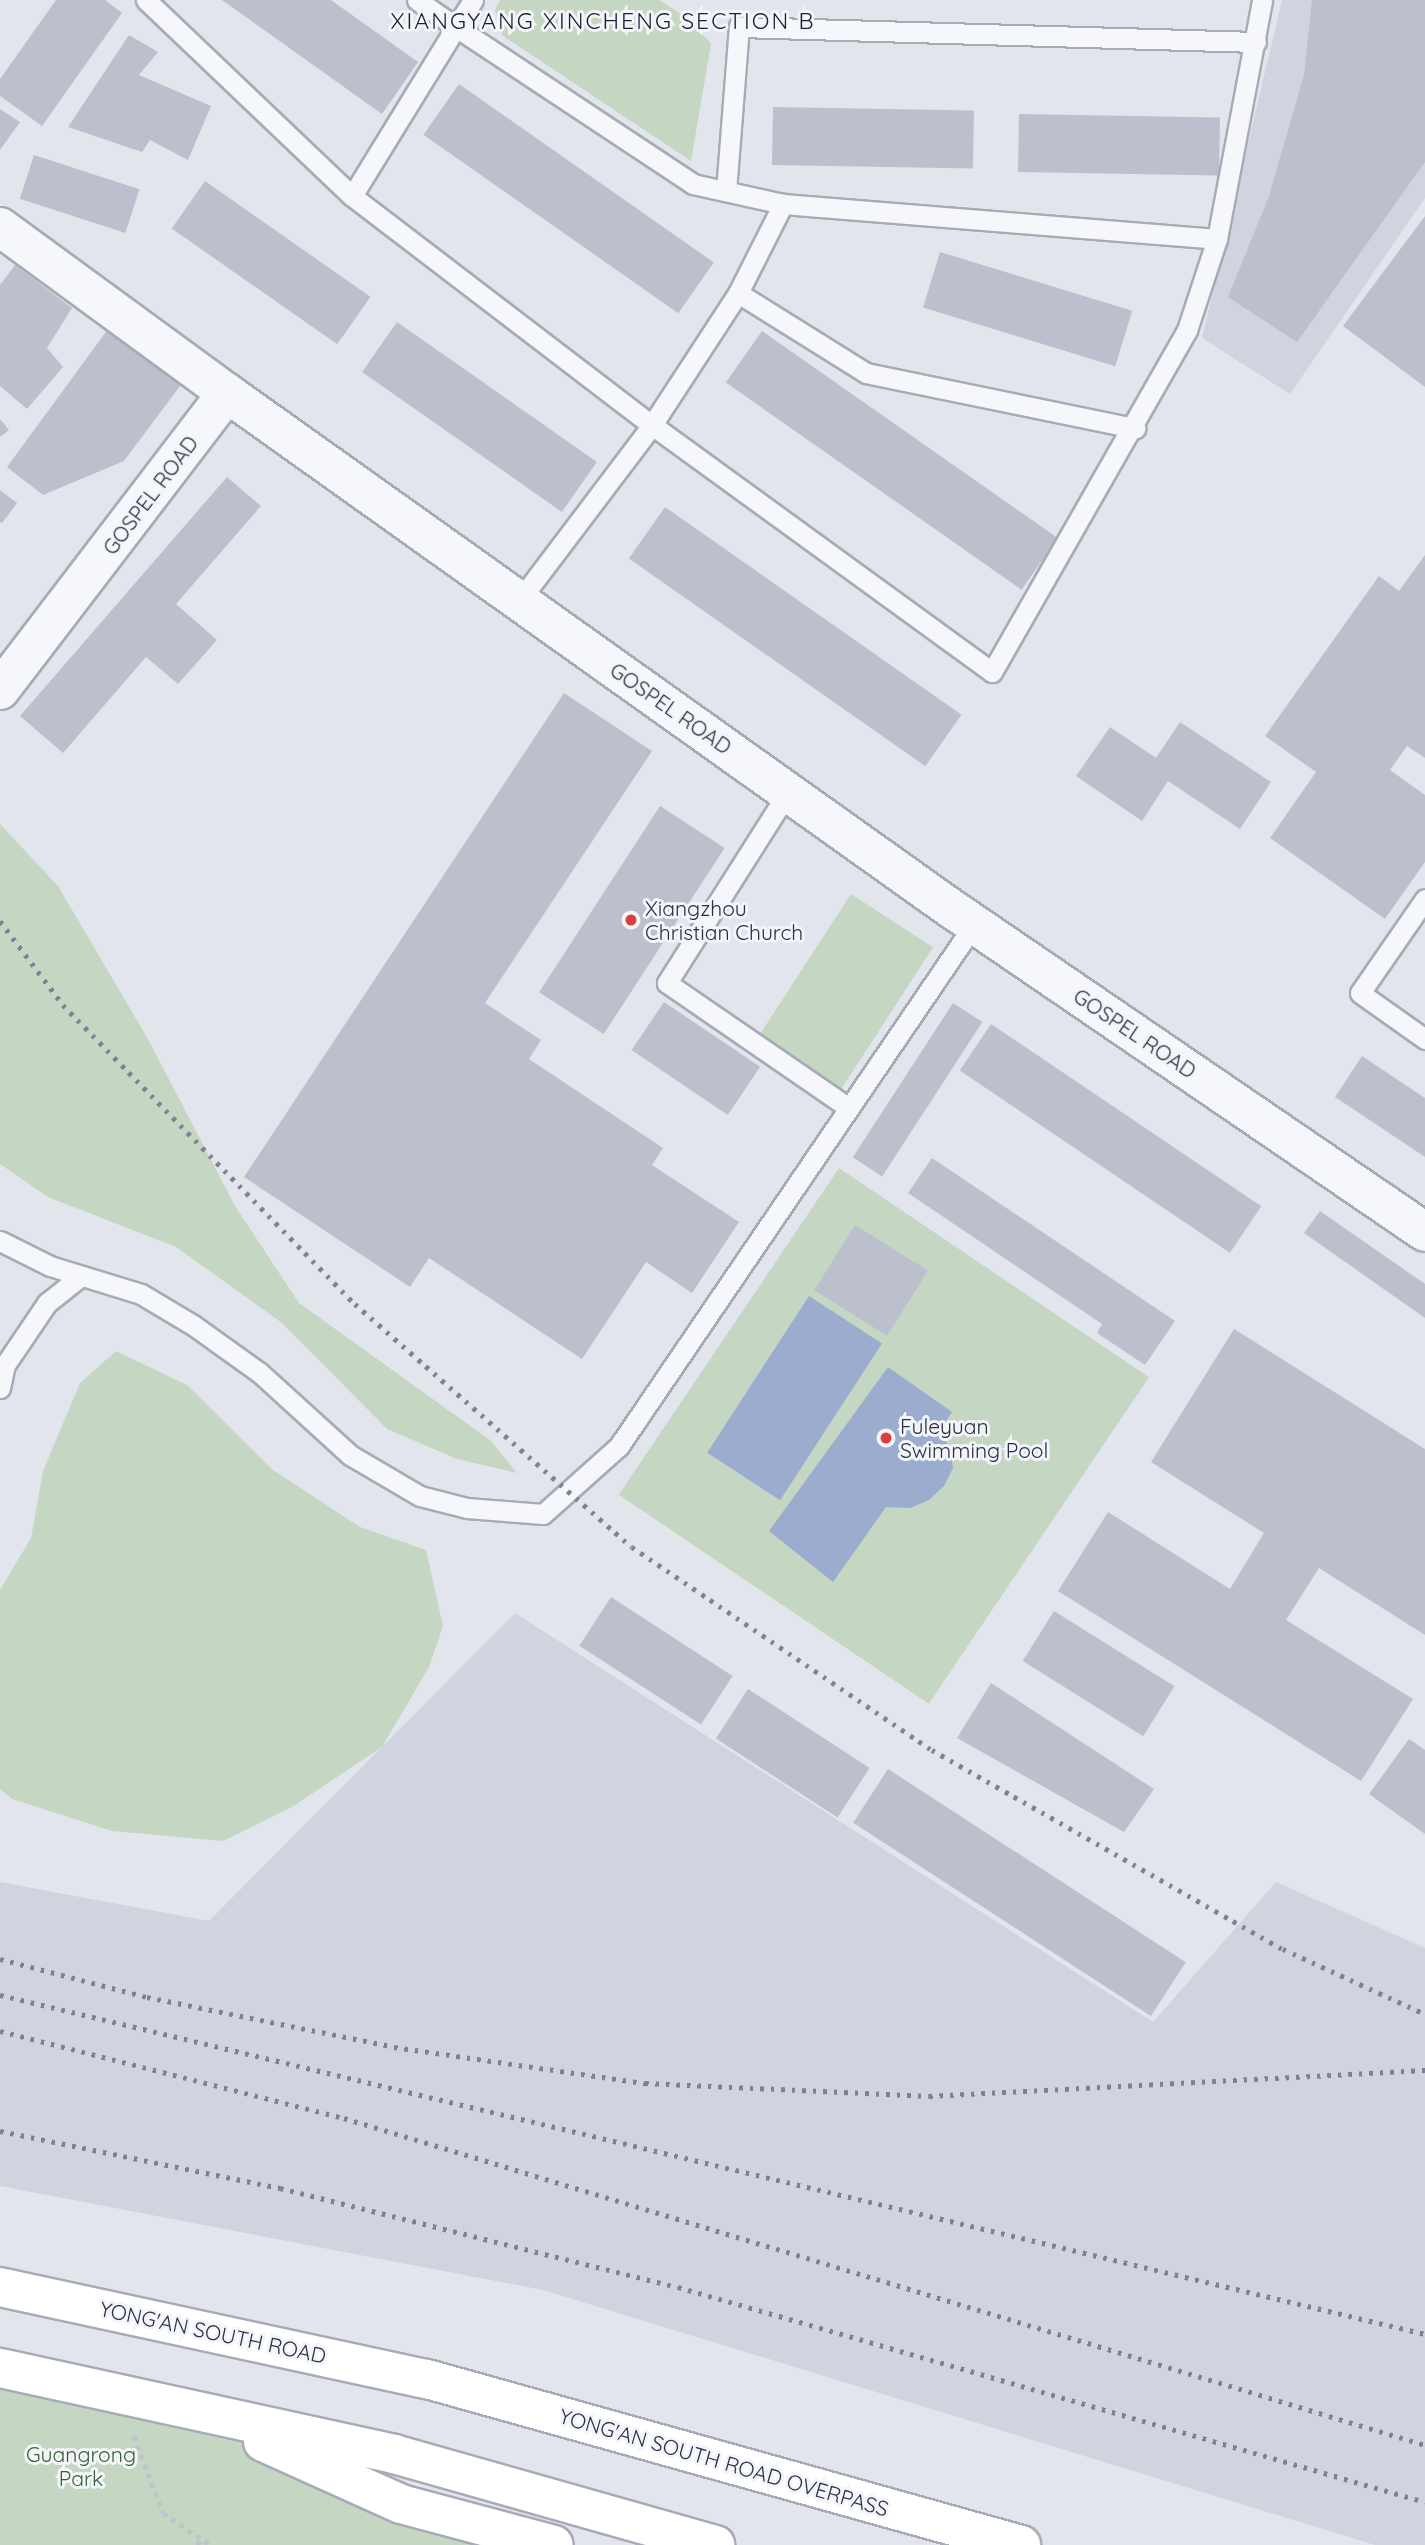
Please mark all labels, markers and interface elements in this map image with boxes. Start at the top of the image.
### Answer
district label: XIANGYANG XINCHENG SECTION B [394,7,812,35]
street label: GOSPEL ROAD [97,431,203,559]
street label: GOSPEL ROAD [605,657,737,759]
place label: Xiangzhou Christian Church [645,895,803,945]
marker: Xiangzhou Christian Church [623,912,639,928]
street label: GOSPEL ROAD [1069,983,1201,1083]
place label: Fuleyuan Swimming Pool [900,1413,1048,1463]
marker: Fuleyuan Swimming Pool [878,1430,894,1446]
street label: YONG'AN SOUTH ROAD [98,2296,328,2368]
street label: YONG'AN SOUTH ROAD OVERPASS [557,2403,891,2521]
park label: Guangrong Park [26,2441,136,2491]

